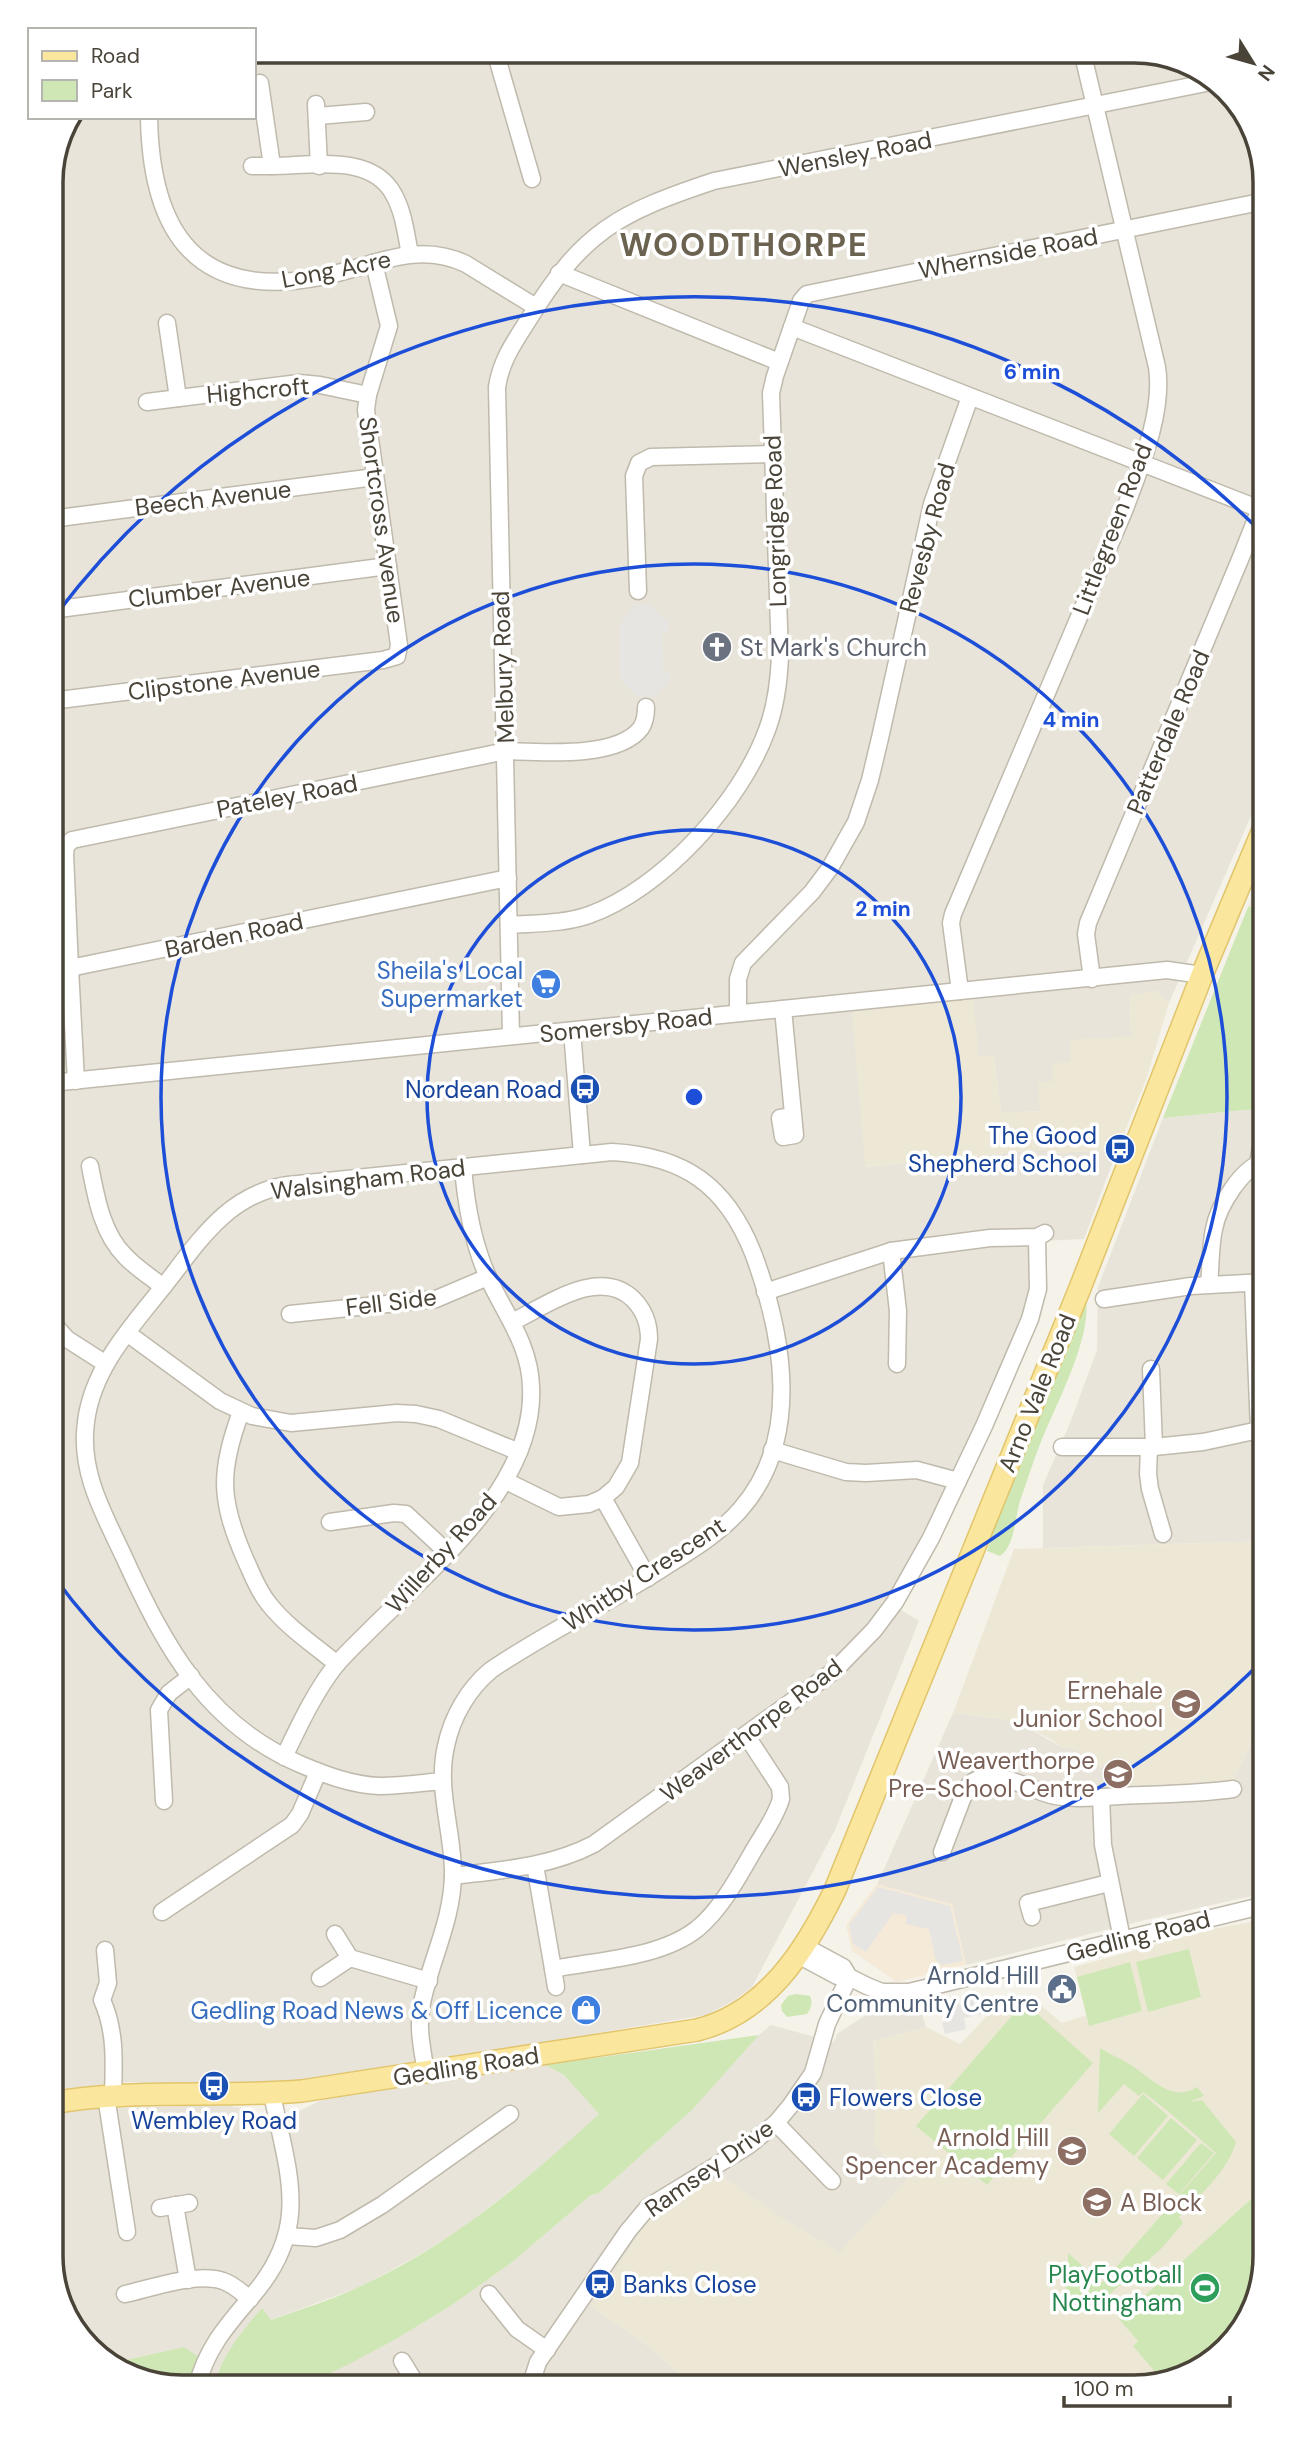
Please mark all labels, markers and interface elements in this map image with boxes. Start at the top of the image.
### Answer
legend [28,28,256,119]
north arrow [1218,28,1288,98]
text: Road [91,42,140,70]
text: N [1252,60,1280,86]
text: Park [91,77,133,105]
street label: Wensley Road [776,124,934,184]
street label: Whernside Road [916,220,1100,286]
district label: WOODTHORPE [619,224,869,266]
street label: Long Acre [279,243,393,295]
text: 6 min [1004,358,1060,386]
street label: Highcroft [205,370,311,410]
street label: Shortcross Avenue [352,415,412,625]
street label: Longridge Road [757,434,793,608]
street label: Littlegreen Road [1065,439,1159,619]
street label: Revesby Road [892,460,962,616]
street label: Beech Avenue [133,473,293,523]
street label: Clumber Avenue [126,561,312,615]
street label: Melbury Road [485,590,521,744]
church icon: St Mark's Church [700,630,734,664]
place label: St Mark's Church [740,632,927,663]
street label: Patterdale Road [1119,645,1217,819]
street label: Clipstone Avenue [126,653,322,707]
text: 4 min [1042,706,1100,734]
street label: Pateley Road [214,767,360,825]
text: 2 min [855,895,911,923]
street label: Barden Road [162,905,306,965]
place label: Sheila's Local Supermarket [377,955,523,1014]
supermarket icon: Sheila's Local Supermarket [529,967,563,1001]
street label: Somersby Road [538,1001,714,1049]
bus stop icon: Nordean Road [568,1072,602,1106]
place label: Nordean Road [405,1074,562,1105]
centre of rings [682,1085,706,1109]
place label: The Good Shepherd School [908,1120,1097,1179]
bus stop icon: The Good Shepherd School [1103,1132,1137,1166]
street label: Walsingham Road [269,1152,467,1206]
street label: Fell Side [344,1281,438,1323]
street label: Arno Vale Road [991,1309,1083,1477]
street label: Willerby Road [379,1486,503,1620]
street label: Whitby Crescent [557,1510,731,1638]
street label: Weaverthorpe Road [654,1651,848,1809]
place label: Ernehale Junior School [1013,1675,1163,1734]
school or university icon: Ernehale Junior School [1169,1687,1203,1721]
place label: Weaverthorpe Pre-School Centre [888,1745,1095,1804]
school or university icon: Weaverthorpe Pre-School Centre [1101,1757,1135,1791]
street label: Gedling Road [1063,1903,1213,1969]
place label: Arnold Hill Community Centre [826,1960,1039,2019]
public building icon: Arnold Hill Community Centre [1045,1972,1079,2006]
shop icon: Gedling Road News & Off Licence [569,1993,603,2027]
place label: Gedling Road News & Off Licence [191,1995,563,2026]
street label: Gedling Road [391,2039,541,2093]
bus stop icon: Wembley Road [197,2069,231,2103]
bus stop icon: Flowers Close [789,2080,823,2114]
place label: Flowers Close [829,2082,982,2113]
place label: Wembley Road [131,2105,297,2136]
street label: Ramsey Drive [639,2112,779,2224]
place label: Arnold Hill Spencer Academy [845,2122,1049,2181]
school or university icon: Arnold Hill Spencer Academy [1055,2134,1089,2168]
school or university icon: A Block [1080,2185,1114,2219]
place label: A Block [1120,2187,1202,2218]
place label: PlayFootball Nottingham [1048,2259,1182,2318]
bus stop icon: Banks Close [583,2267,617,2301]
place label: Banks Close [623,2269,757,2300]
sports icon: PlayFootball Nottingham [1188,2271,1222,2305]
scale bar [1064,2364,1230,2408]
text: 100 m [1074,2375,1134,2403]

